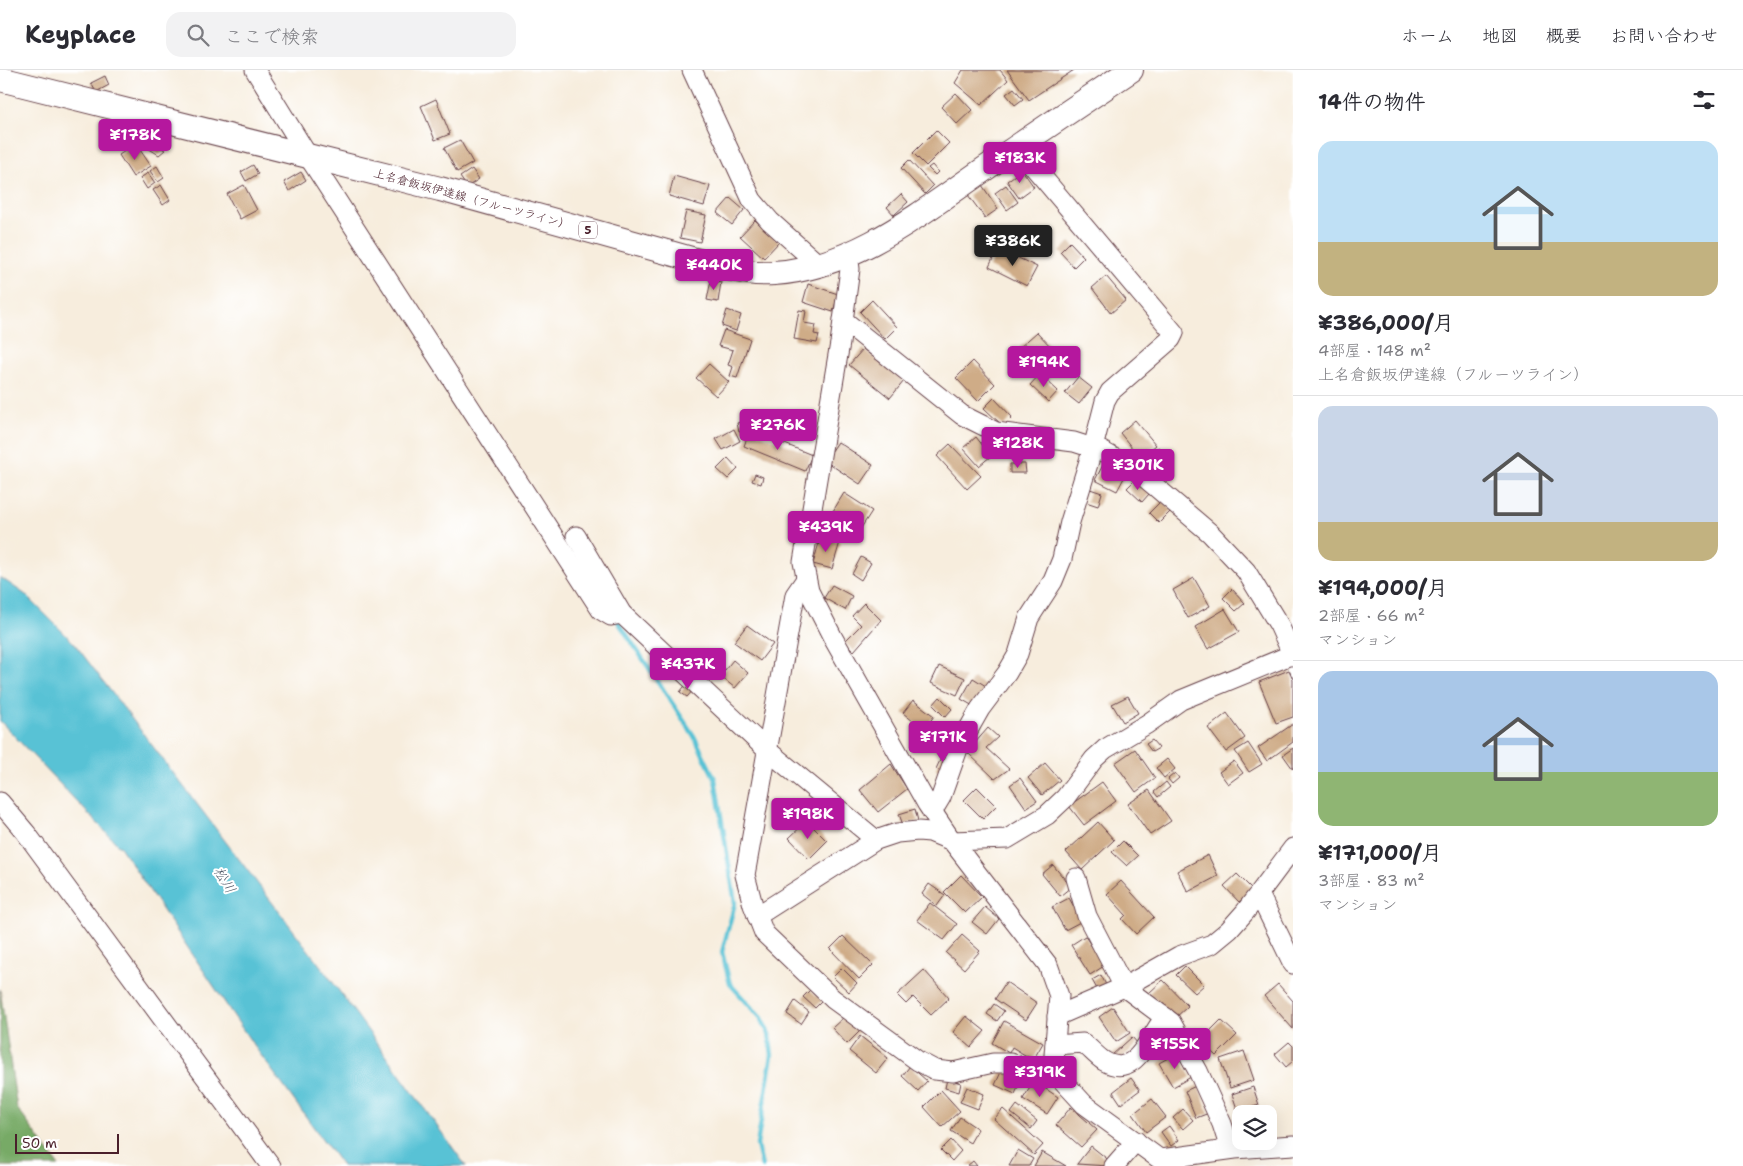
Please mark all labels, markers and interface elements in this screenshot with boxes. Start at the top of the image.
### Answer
search box [166,12,516,57]
text: Keyplace [25,19,136,51]
icon: search [184,21,212,49]
text: ここで検索 [224,24,319,49]
text: ホーム [1401,24,1454,48]
text: 地図 [1482,24,1518,48]
text: 概要 [1546,24,1582,48]
text: お問い合わせ [1610,24,1718,48]
icon: filters [1690,86,1718,114]
text: 14件の物件 [1318,88,1426,116]
pin: ¥178K [100,118,170,161]
text: ¥178K [109,124,161,145]
pin: ¥183K [985,142,1055,184]
text: ¥183K [994,147,1046,168]
street label: 上名倉飯坂伊達線（フルーツライン） [372,165,572,233]
icon: home [1473,173,1563,263]
road number: 5 [579,222,597,238]
pin: ¥386K [978,224,1048,267]
text: ¥386K [985,230,1041,251]
pin: ¥440K [679,248,749,291]
text: ¥440K [686,254,742,275]
text: ¥386,000/月 [1318,309,1454,337]
text: 4部屋 · 148 m² [1318,340,1431,361]
pin: ¥194K [1009,346,1079,388]
text: ¥194K [1018,351,1070,372]
text: 上名倉飯坂伊達線（フルーツライン） [1318,364,1589,385]
pin: ¥276K [743,408,813,451]
text: ¥276K [751,414,805,435]
pin: ¥128K [983,426,1053,469]
text: ¥128K [993,432,1043,453]
icon: home [1473,439,1563,529]
pin: ¥301K [1103,448,1173,491]
text: ¥301K [1112,454,1164,475]
pin: ¥439K [791,510,861,553]
text: ¥439K [799,516,853,537]
text: ¥194,000/月 [1318,574,1448,602]
text: 2部屋 · 66 m² [1318,605,1425,626]
text: マンション [1318,629,1397,650]
pin: ¥437K [653,648,723,690]
text: ¥437K [661,653,715,674]
icon: home [1473,704,1563,794]
pin: ¥171K [908,720,978,763]
text: ¥171K [920,726,966,747]
pin: ¥198K [773,798,843,840]
text: ¥198K [782,803,834,824]
text: ¥171,000/月 [1318,839,1442,867]
water label: 松川 [210,863,240,897]
text: 3部屋 · 83 m² [1318,870,1425,891]
text: マンション [1318,894,1397,915]
pin: ¥155K [1140,1028,1210,1070]
text: ¥155K [1151,1033,1199,1054]
pin: ¥319K [1005,1056,1075,1098]
text: ¥319K [1015,1061,1065,1082]
map controls [1232,1105,1277,1150]
button: layers [1232,1105,1277,1150]
scale bar [15,1131,119,1154]
text: 50 m [22,1134,57,1152]

